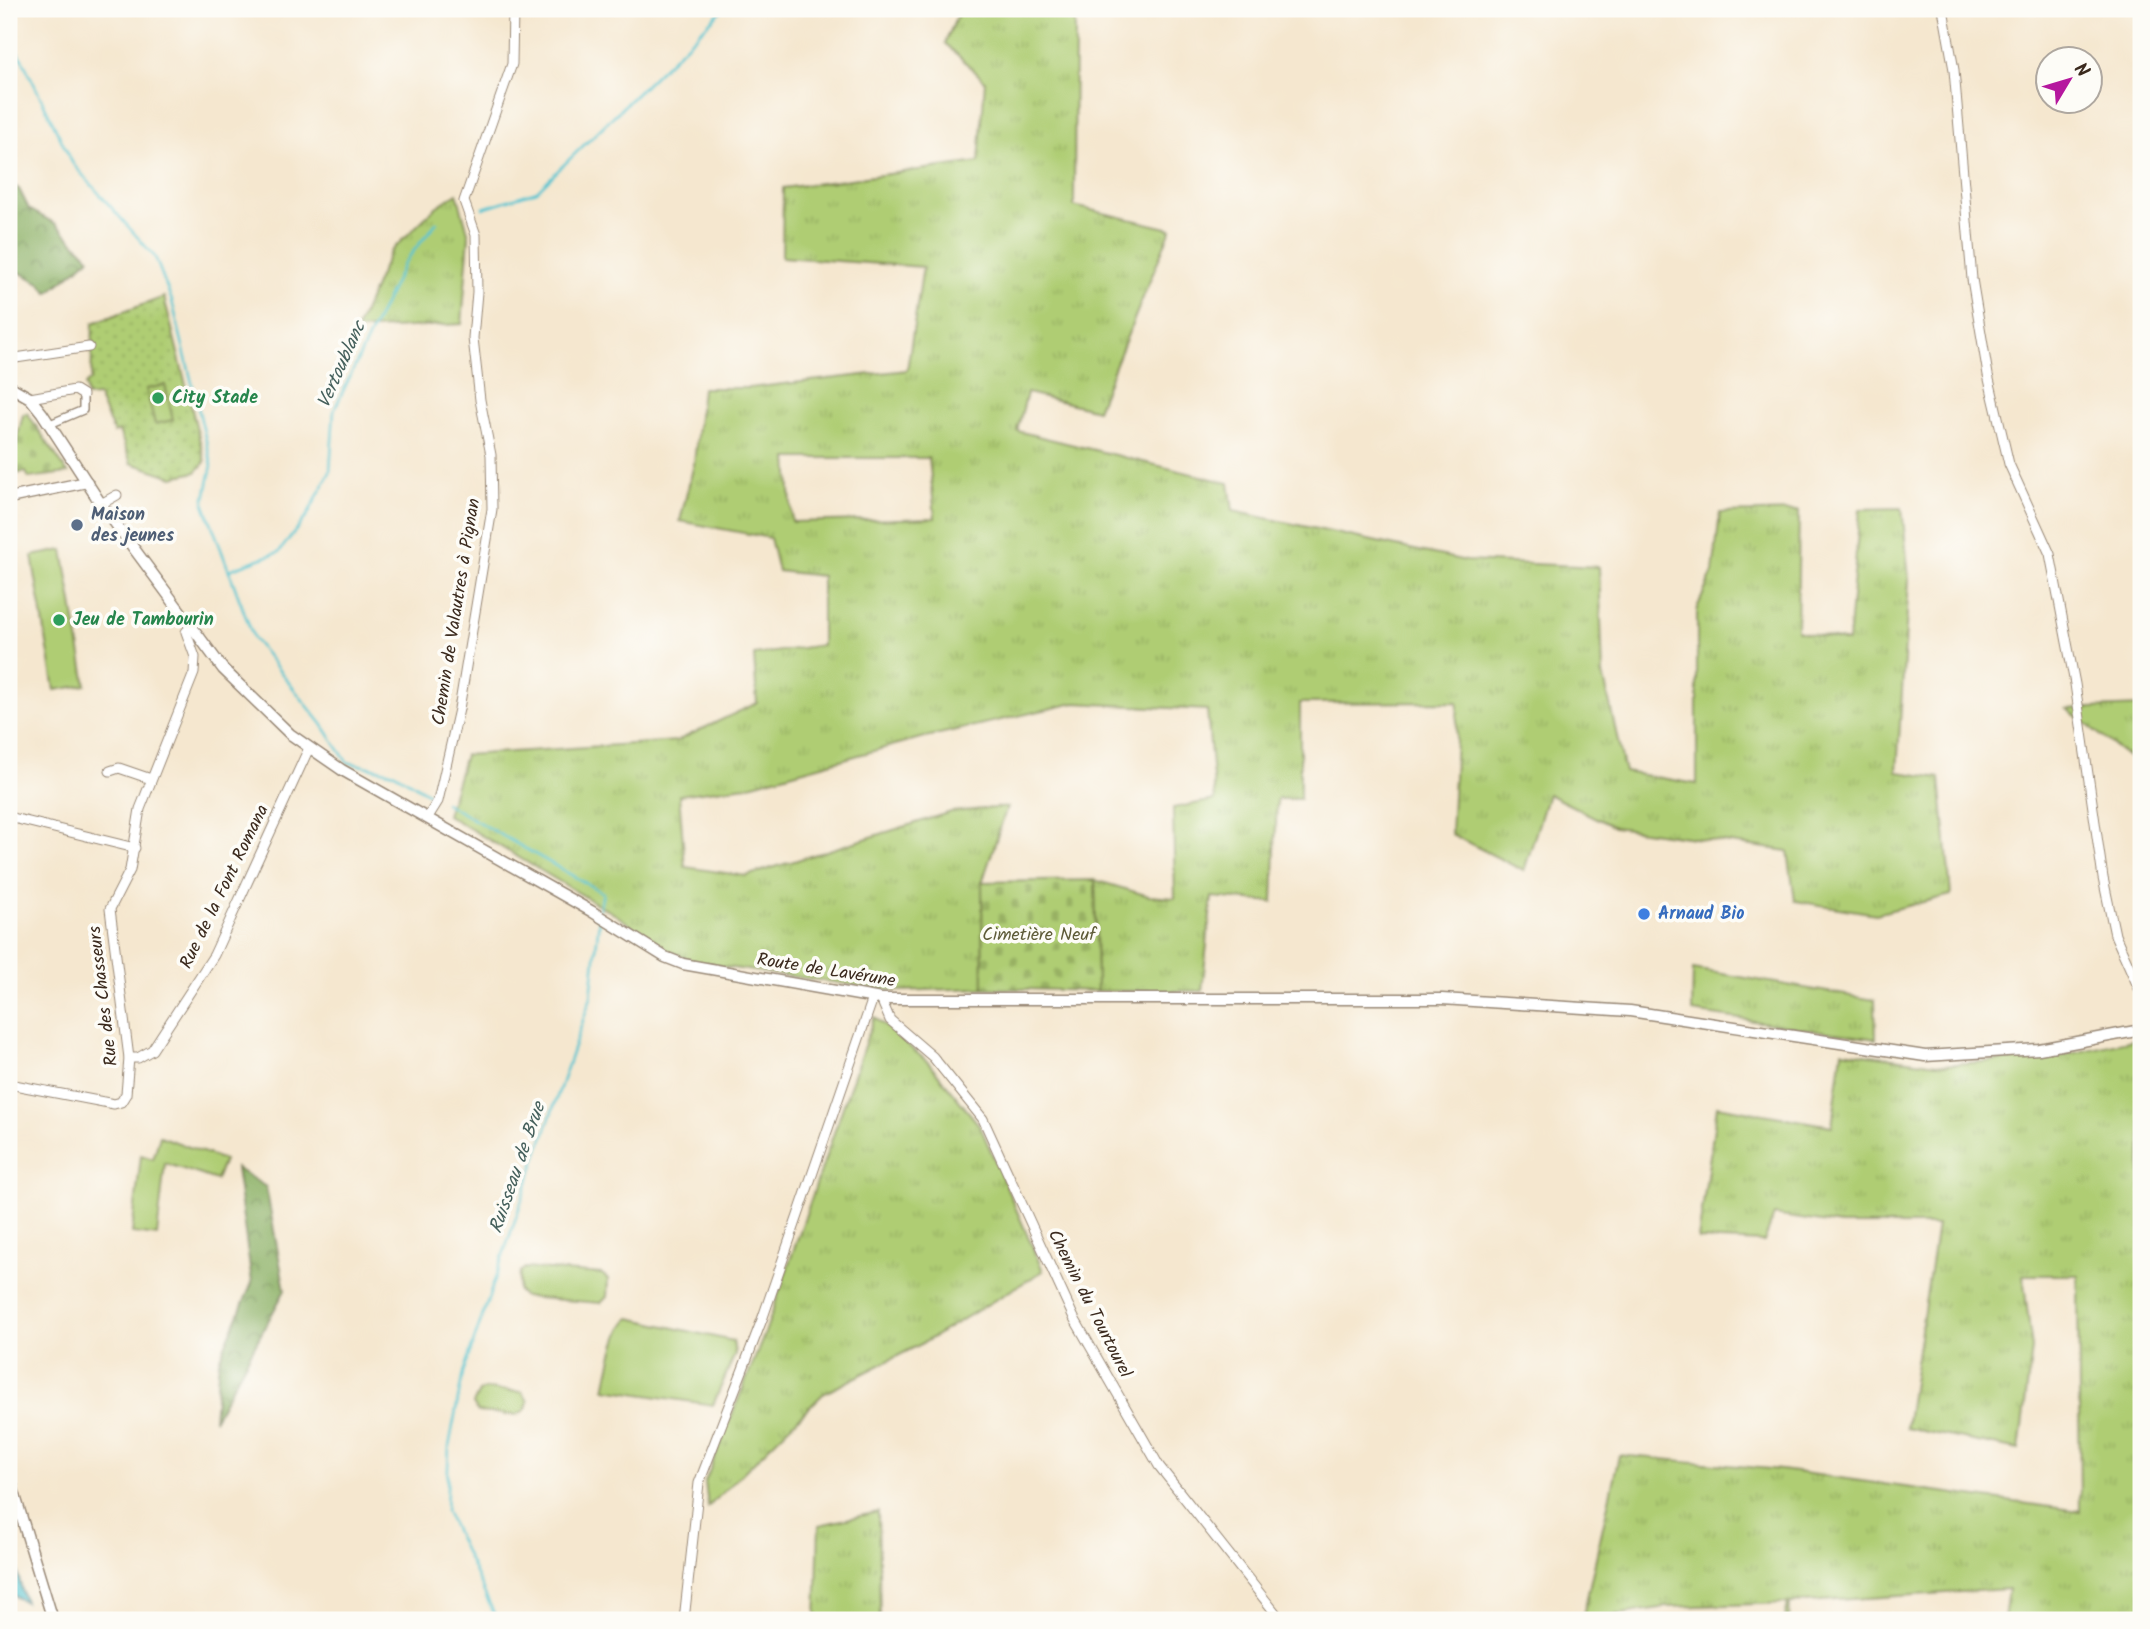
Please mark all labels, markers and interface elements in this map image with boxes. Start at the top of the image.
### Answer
north arrow [2035,46,2104,116]
text: N [2065,57,2096,85]
water label: Vertoublanc [310,315,375,413]
place label: City Stade [172,384,258,413]
marker: City Stade [150,390,166,406]
street label: Chemin de Valautres à Pignan [425,496,489,728]
place label: Maison des jeunes [91,501,175,551]
marker: Maison des jeunes [69,517,85,533]
place label: Jeu de Tambourin [73,606,214,635]
marker: Jeu de Tambourin [51,612,67,628]
street label: Rue de la Font Romana [173,800,277,974]
place label: Arnaud Bio [1658,900,1745,929]
marker: Arnaud Bio [1636,906,1652,922]
park label: Cimetière Neuf [982,921,1098,950]
street label: Rue des Chasseurs [81,924,127,1068]
street label: Route de Lavérune [755,946,897,996]
water label: Ruisseau de Brue [482,1096,555,1238]
street label: Chemin du Tourtourel [1039,1225,1139,1384]

